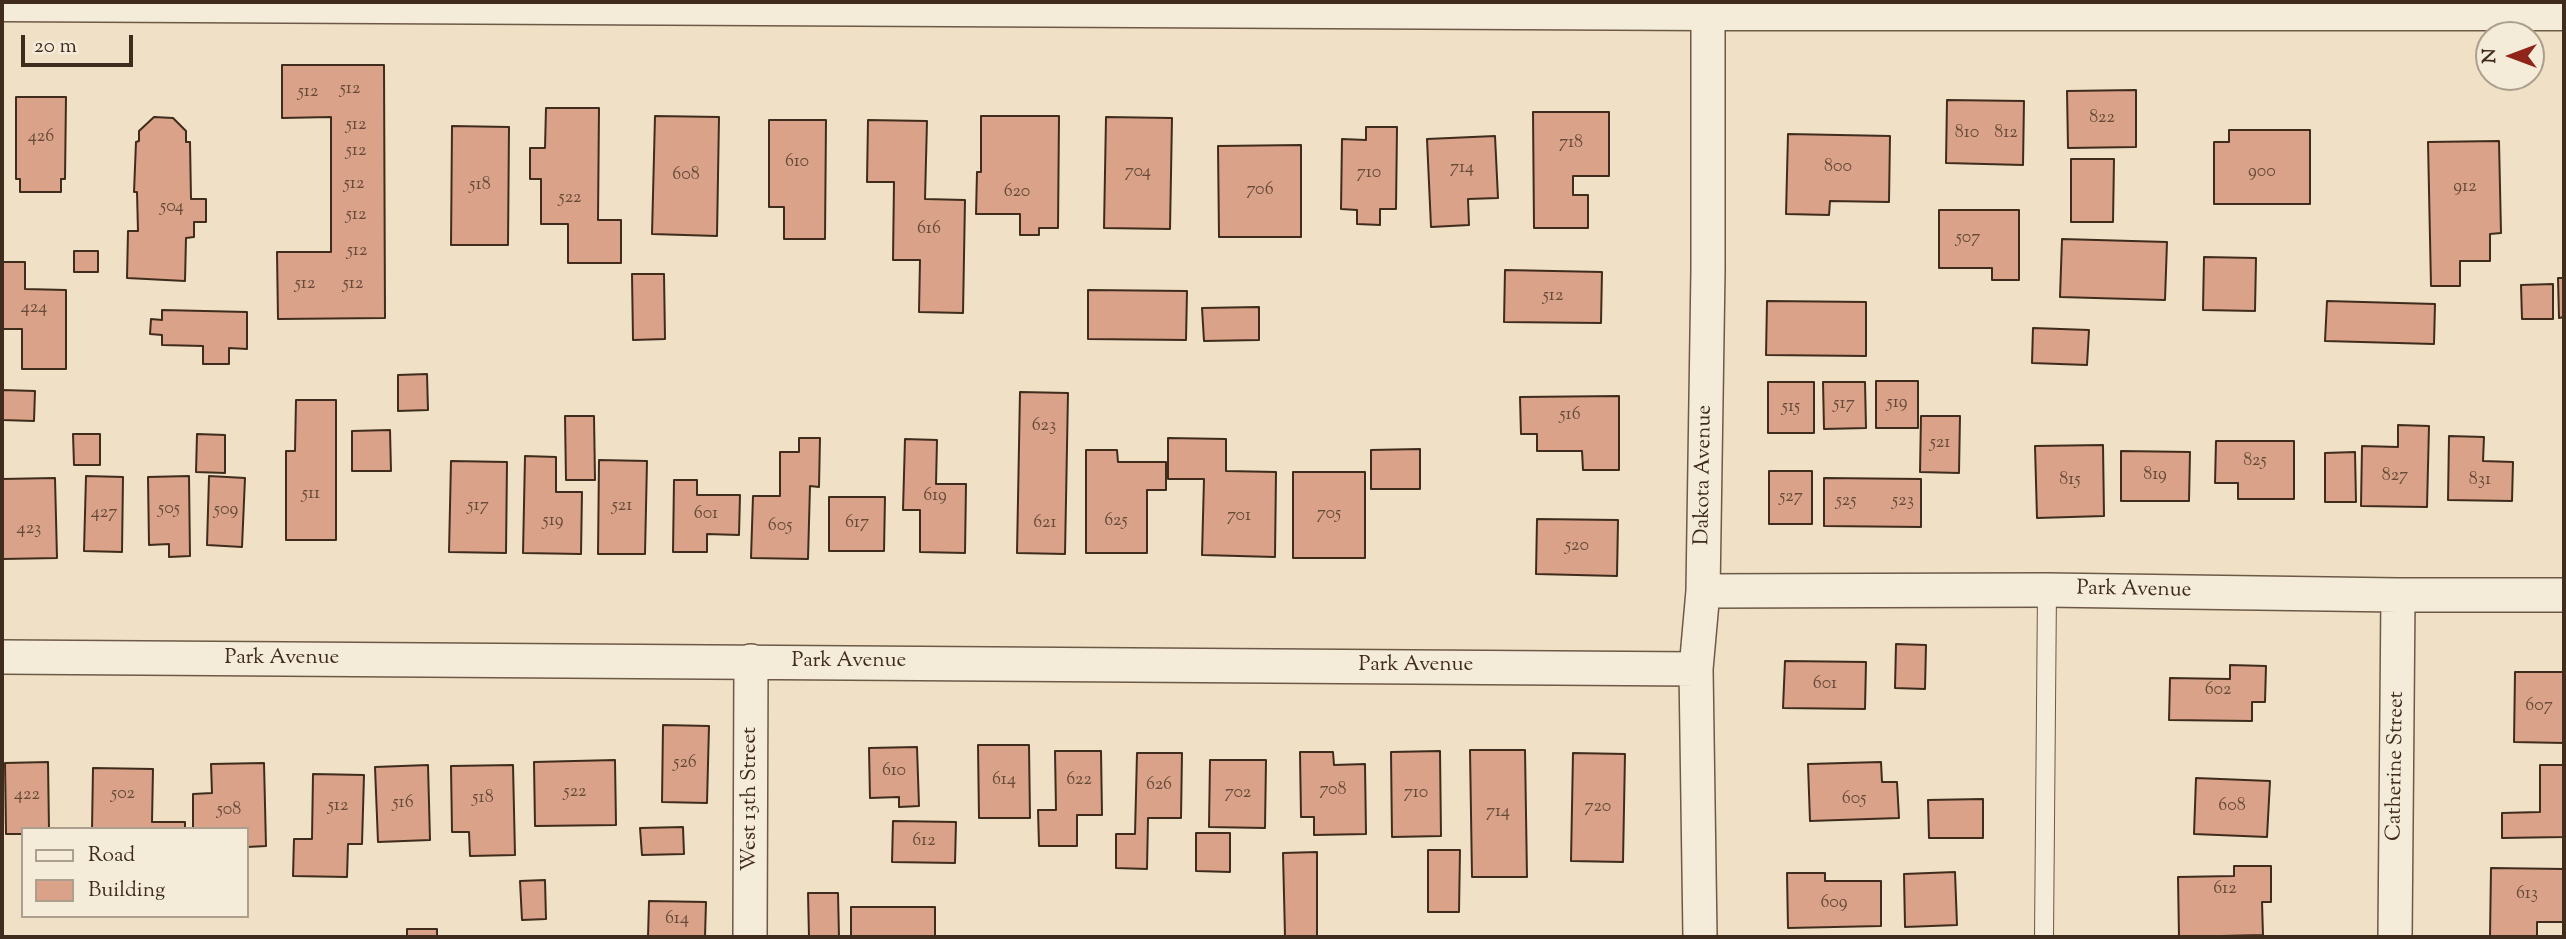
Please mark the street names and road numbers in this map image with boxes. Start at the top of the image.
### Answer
street label: Dakota Avenue [1691,405,1719,545]
street label: Park Avenue [2076,577,2192,605]
street label: Park Avenue [225,646,339,672]
street label: Park Avenue [792,649,906,675]
street label: Park Avenue [1359,653,1473,679]
street label: Catherine Street [2383,691,2411,841]
street label: West 13th Street [738,727,764,871]

